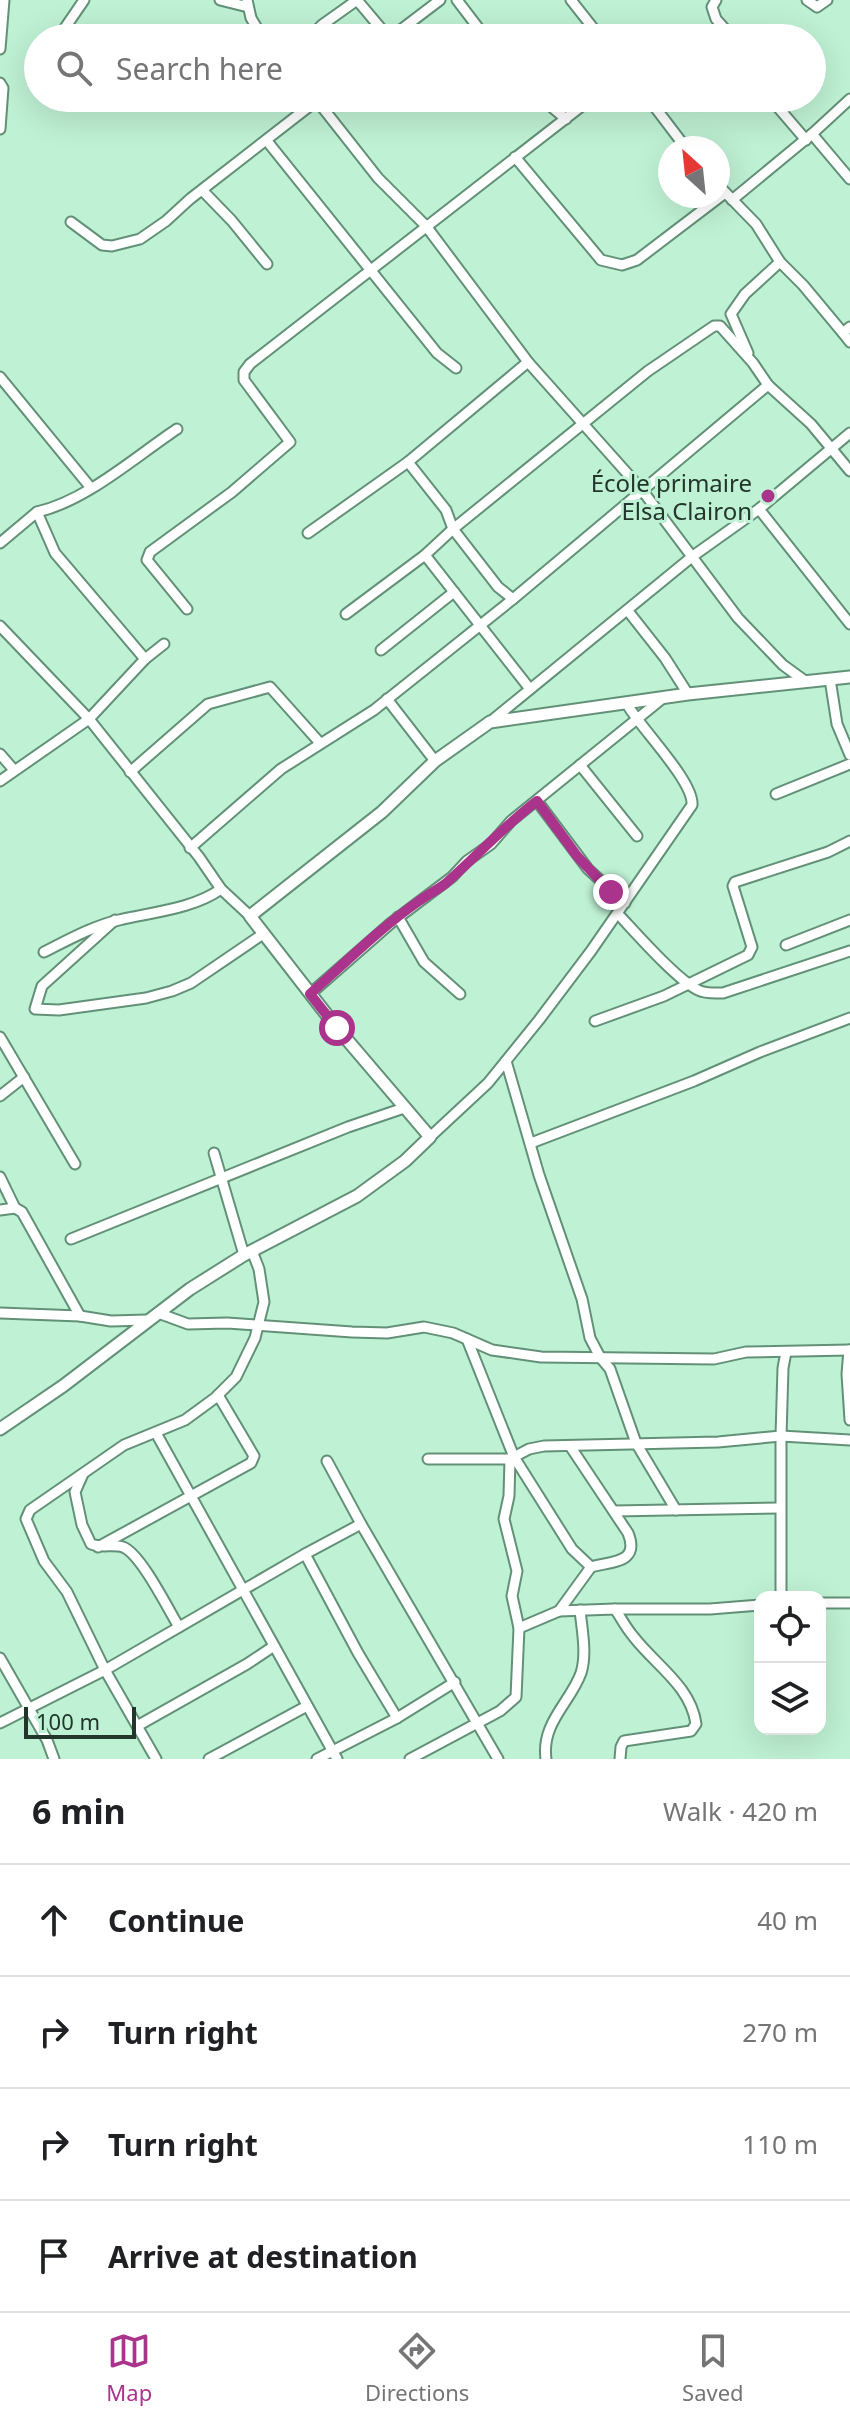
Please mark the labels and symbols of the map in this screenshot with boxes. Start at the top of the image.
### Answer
north arrow [658,136,730,208]
place label: École primaire Elsa Clairon [591,466,752,527]
marker: École primaire Elsa Clairon [759,487,777,505]
route end [593,874,629,910]
route start [319,1010,355,1046]
scale bar [24,1703,136,1739]

